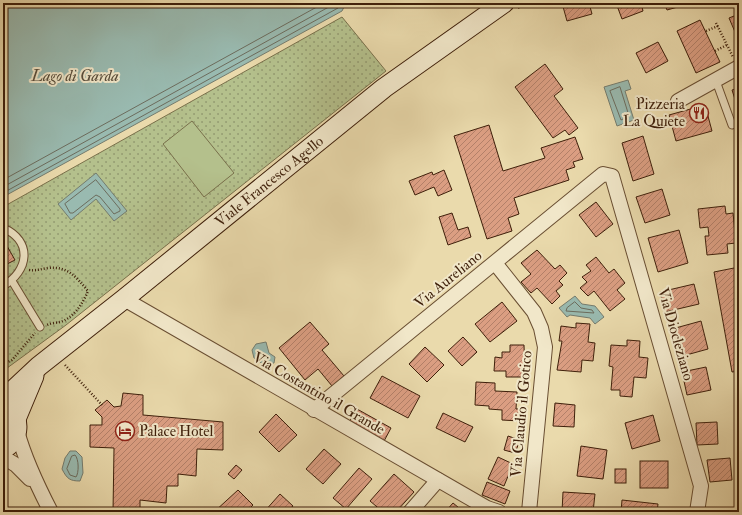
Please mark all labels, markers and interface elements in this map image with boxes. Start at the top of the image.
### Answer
water label: Lago di Garda [30,66,119,86]
place label: Pizzeria La Quiete [623,95,686,131]
restaurant icon: Pizzeria La Quiete [688,102,710,124]
street label: Viale Francesco Agello [211,132,328,231]
street label: Via Aureliano [411,246,486,313]
street label: Via Diocleziano [653,286,698,383]
street label: Via Costantino il Grande [249,348,388,439]
street label: Via Claudio il Gotico [506,350,537,478]
hotel icon: Palace Hotel [114,420,136,442]
place label: Palace Hotel [139,422,214,441]

